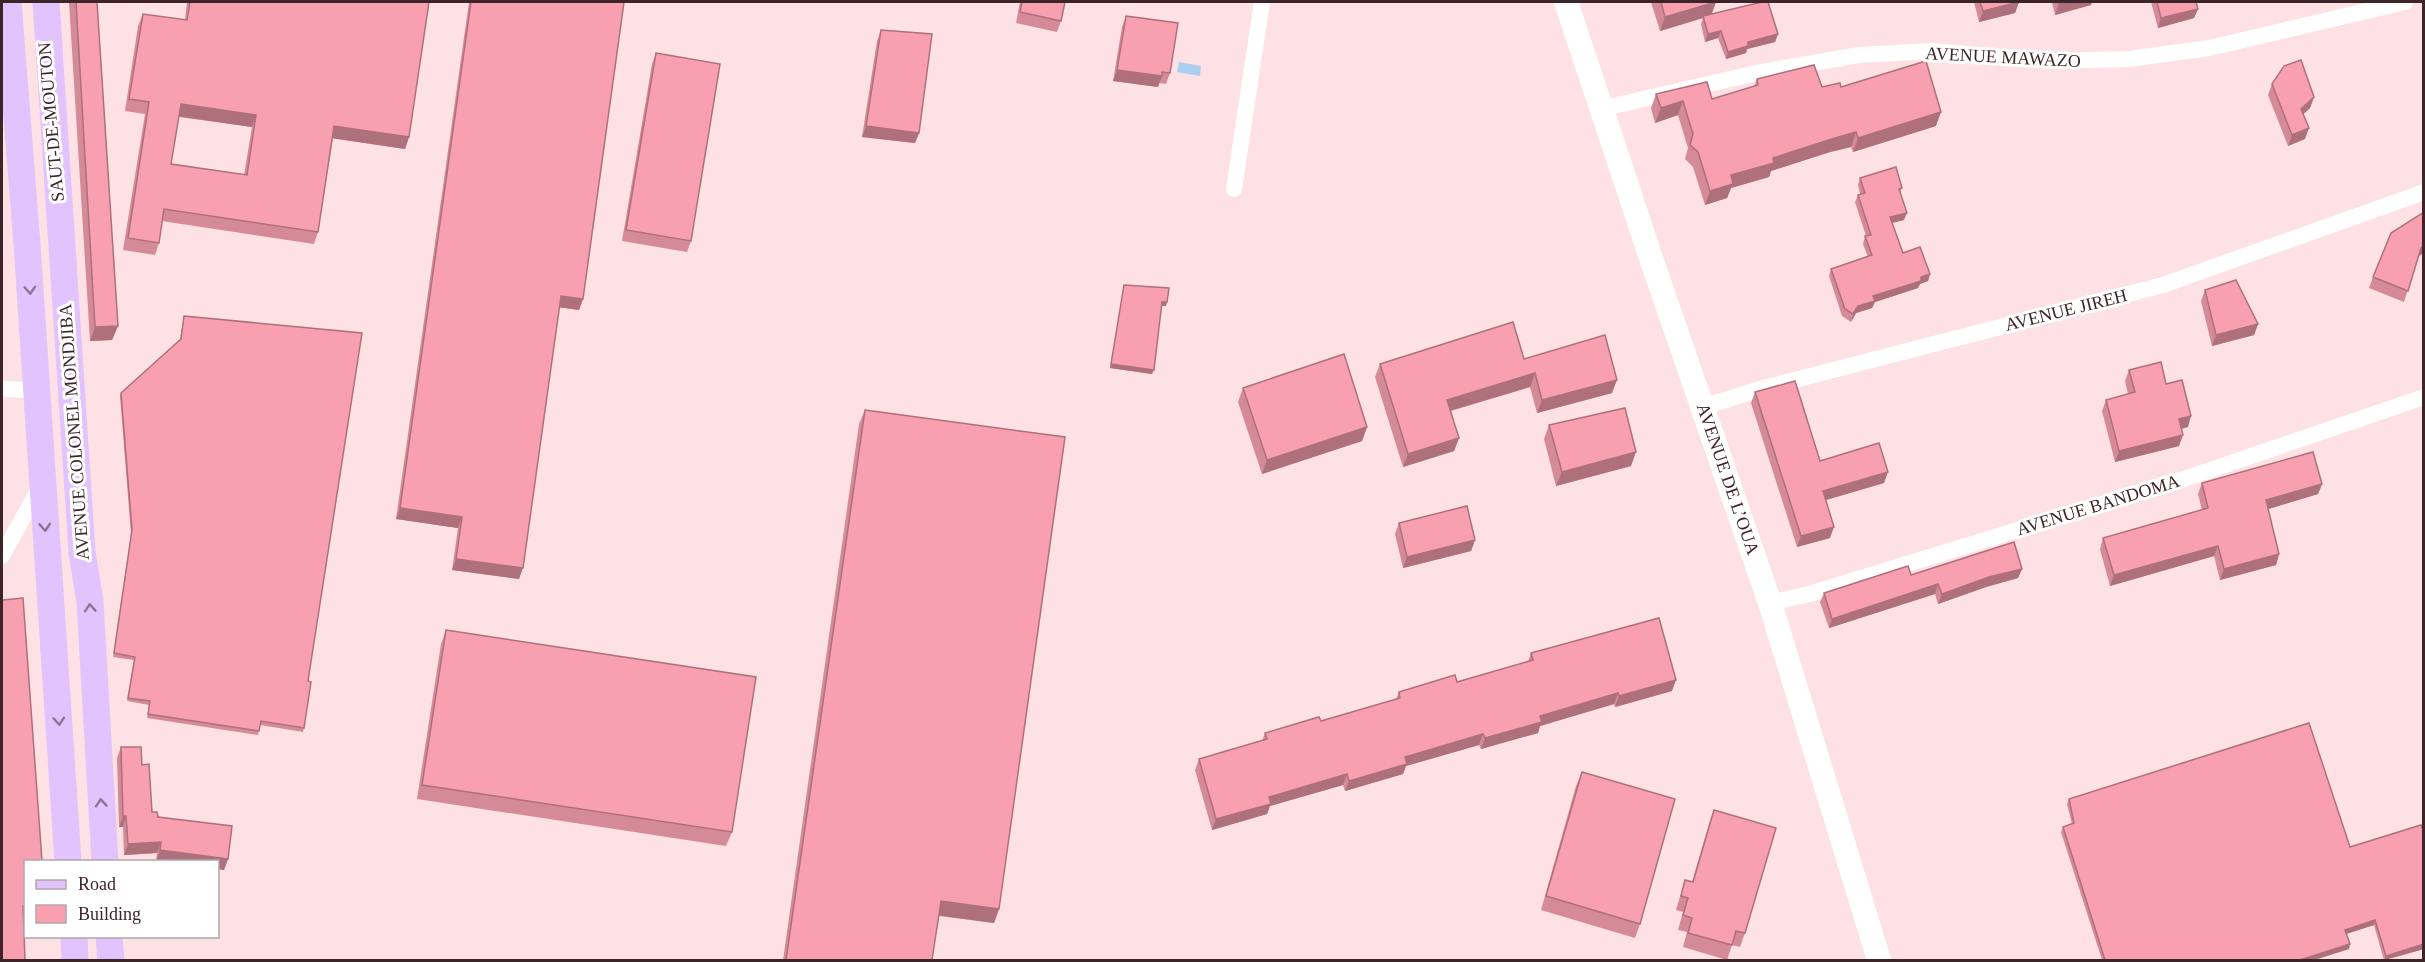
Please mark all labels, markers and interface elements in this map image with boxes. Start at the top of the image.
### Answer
street label: SAUT-DE-MOUTON [34,41,68,203]
street label: AVENUE MAWAZO [1925,43,2081,71]
street label: AVENUE JIREH [2003,285,2129,335]
one-way arrow [23,286,36,295]
street label: AVENUE COLONEL MONDJIBA [55,303,93,561]
street label: AVENUE DE L’OUA [1693,401,1763,557]
street label: AVENUE BANDOMA [2014,471,2182,539]
one-way arrow [38,522,51,531]
one-way arrow [83,604,96,613]
one-way arrow [52,717,65,726]
one-way arrow [94,799,107,808]
legend [24,860,219,938]
text: Road [78,874,116,894]
text: Building [78,904,141,924]

